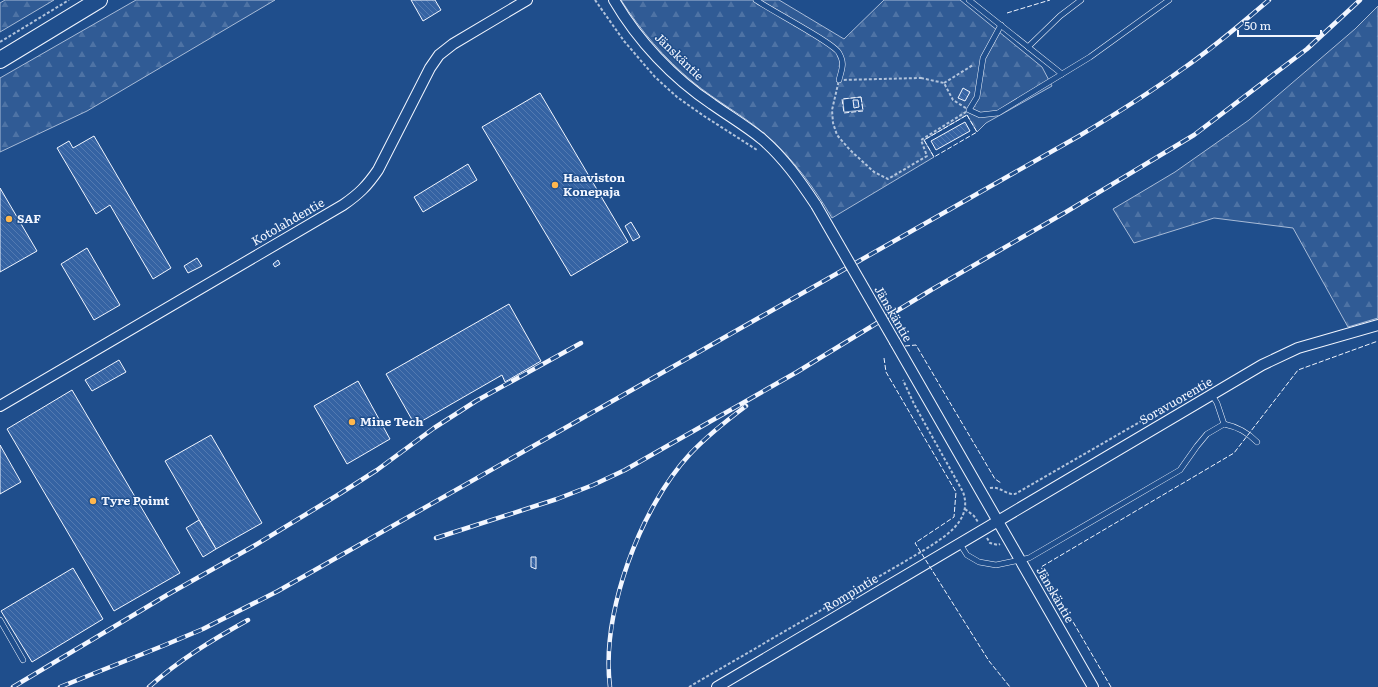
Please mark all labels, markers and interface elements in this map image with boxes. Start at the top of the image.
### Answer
scale bar [1238,12,1321,38]
text: 50 m [1244,16,1271,34]
street label: Jänskäntie [651,28,708,84]
place label: Haaviston Konepaja [563,168,626,200]
marker: Haaviston Konepaja [550,180,560,190]
street label: Kotolahdentie [248,193,327,249]
place label: SAF [17,209,41,227]
marker: SAF [4,214,14,224]
street label: Jänskäntie [871,282,917,345]
street label: Soravuorentie [1136,372,1215,428]
place label: Mine Tech [360,412,423,430]
marker: Mine Tech [347,417,357,427]
place label: Tyre Poimt [101,491,170,509]
marker: Tyre Poimt [88,496,98,506]
street label: Jänskäntie [1033,563,1079,626]
street label: Rompintie [820,569,881,616]

